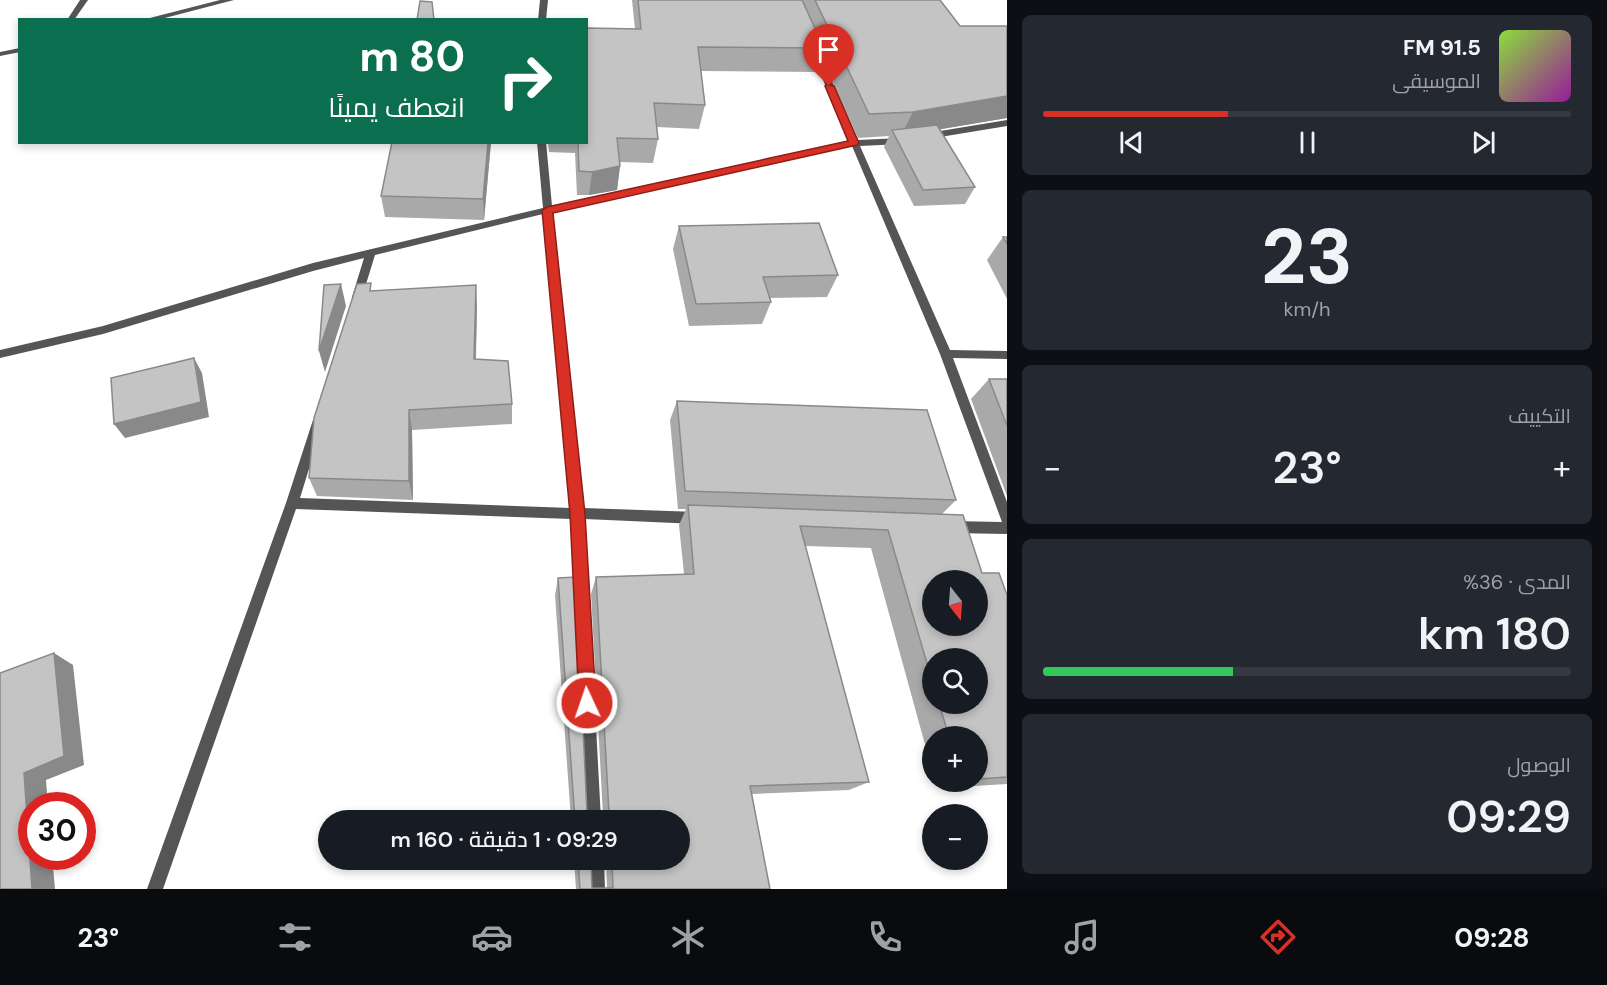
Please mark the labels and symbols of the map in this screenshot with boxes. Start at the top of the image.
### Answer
pin [803,24,854,86]
north arrow [922,570,988,636]
position arrow [555,671,619,735]
speed limit sign: 30 [18,792,96,870]

